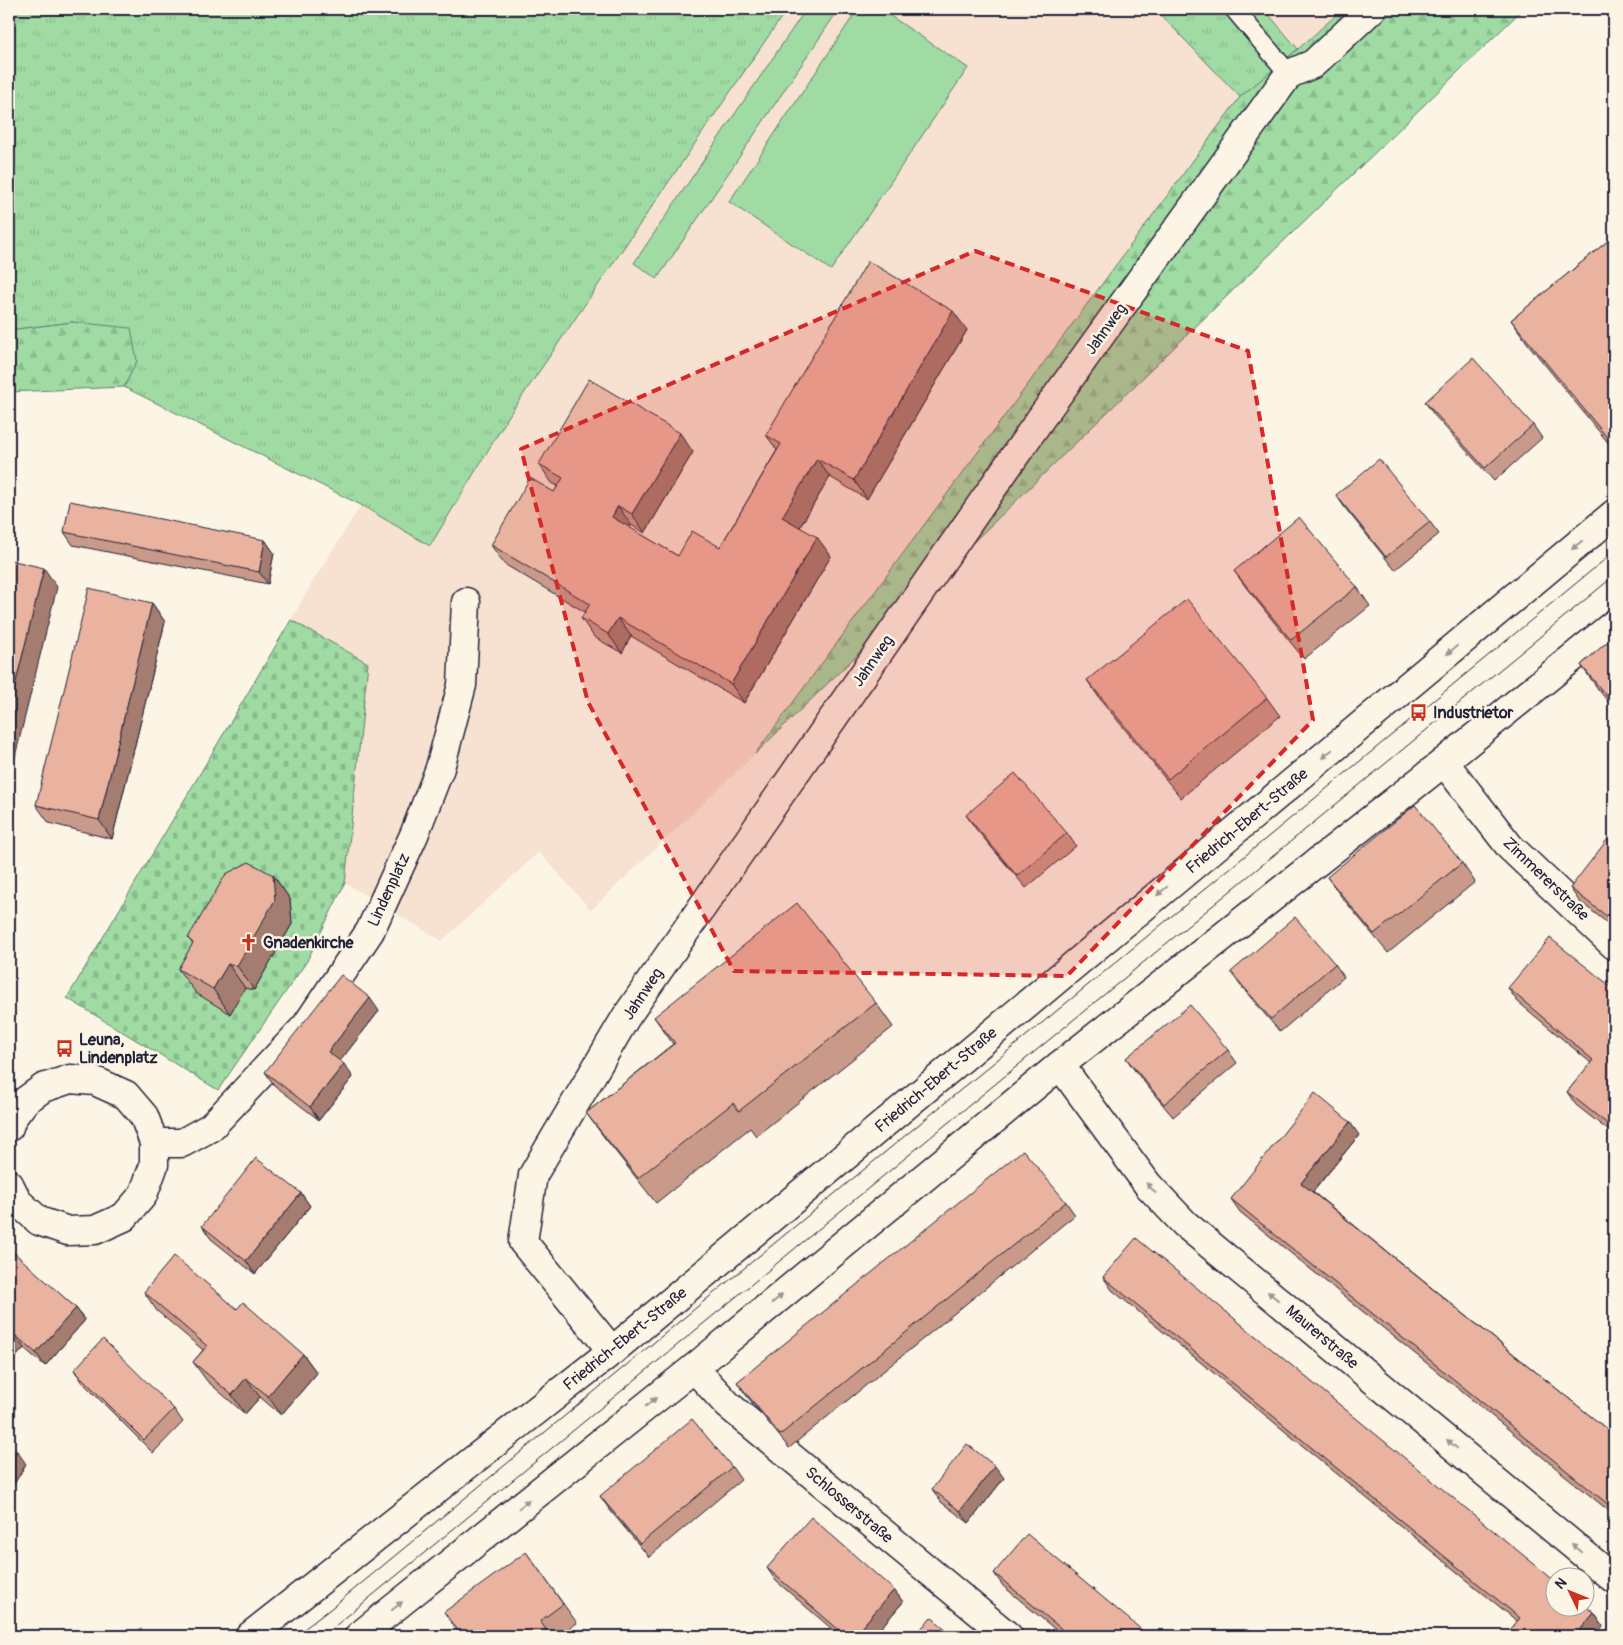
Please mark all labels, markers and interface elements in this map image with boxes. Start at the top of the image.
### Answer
street label: Jahnweg [1081,299,1131,359]
one-way arrow [1571,540,1584,551]
street label: Jahnweg [848,631,898,691]
one-way arrow [1446,644,1459,655]
bus stop icon: Industrietor [1409,703,1429,723]
place label: Industrietor [1433,703,1514,723]
one-way arrow [1321,748,1334,759]
street label: Friedrich-Ebert-Straße [1182,764,1312,878]
street label: Zimmererstraße [1499,833,1593,925]
street label: Lindenplatz [363,850,415,930]
one-way arrow [1156,886,1169,897]
church icon: Gnadenkirche [239,933,259,953]
place label: Gnadenkirche [263,933,355,953]
street label: Jahnweg [618,964,668,1024]
street label: Friedrich-Ebert-Straße [871,1023,1001,1137]
place label: Leuna, Lindenplatz [79,1030,158,1068]
bus stop icon: Leuna, Lindenplatz [55,1039,75,1059]
one-way arrow [1145,1183,1157,1195]
street label: Friedrich-Ebert-Straße [559,1283,691,1395]
one-way arrow [1266,1290,1279,1301]
one-way arrow [770,1294,783,1305]
street label: Maurerstraße [1281,1301,1363,1373]
one-way arrow [644,1397,657,1408]
one-way arrow [1445,1439,1458,1450]
street label: Schlosserstraße [801,1462,897,1548]
one-way arrow [517,1499,530,1510]
one-way arrow [1571,1542,1583,1554]
north arrow [1546,1568,1596,1618]
text: N [1551,1574,1570,1593]
one-way arrow [391,1600,404,1611]

